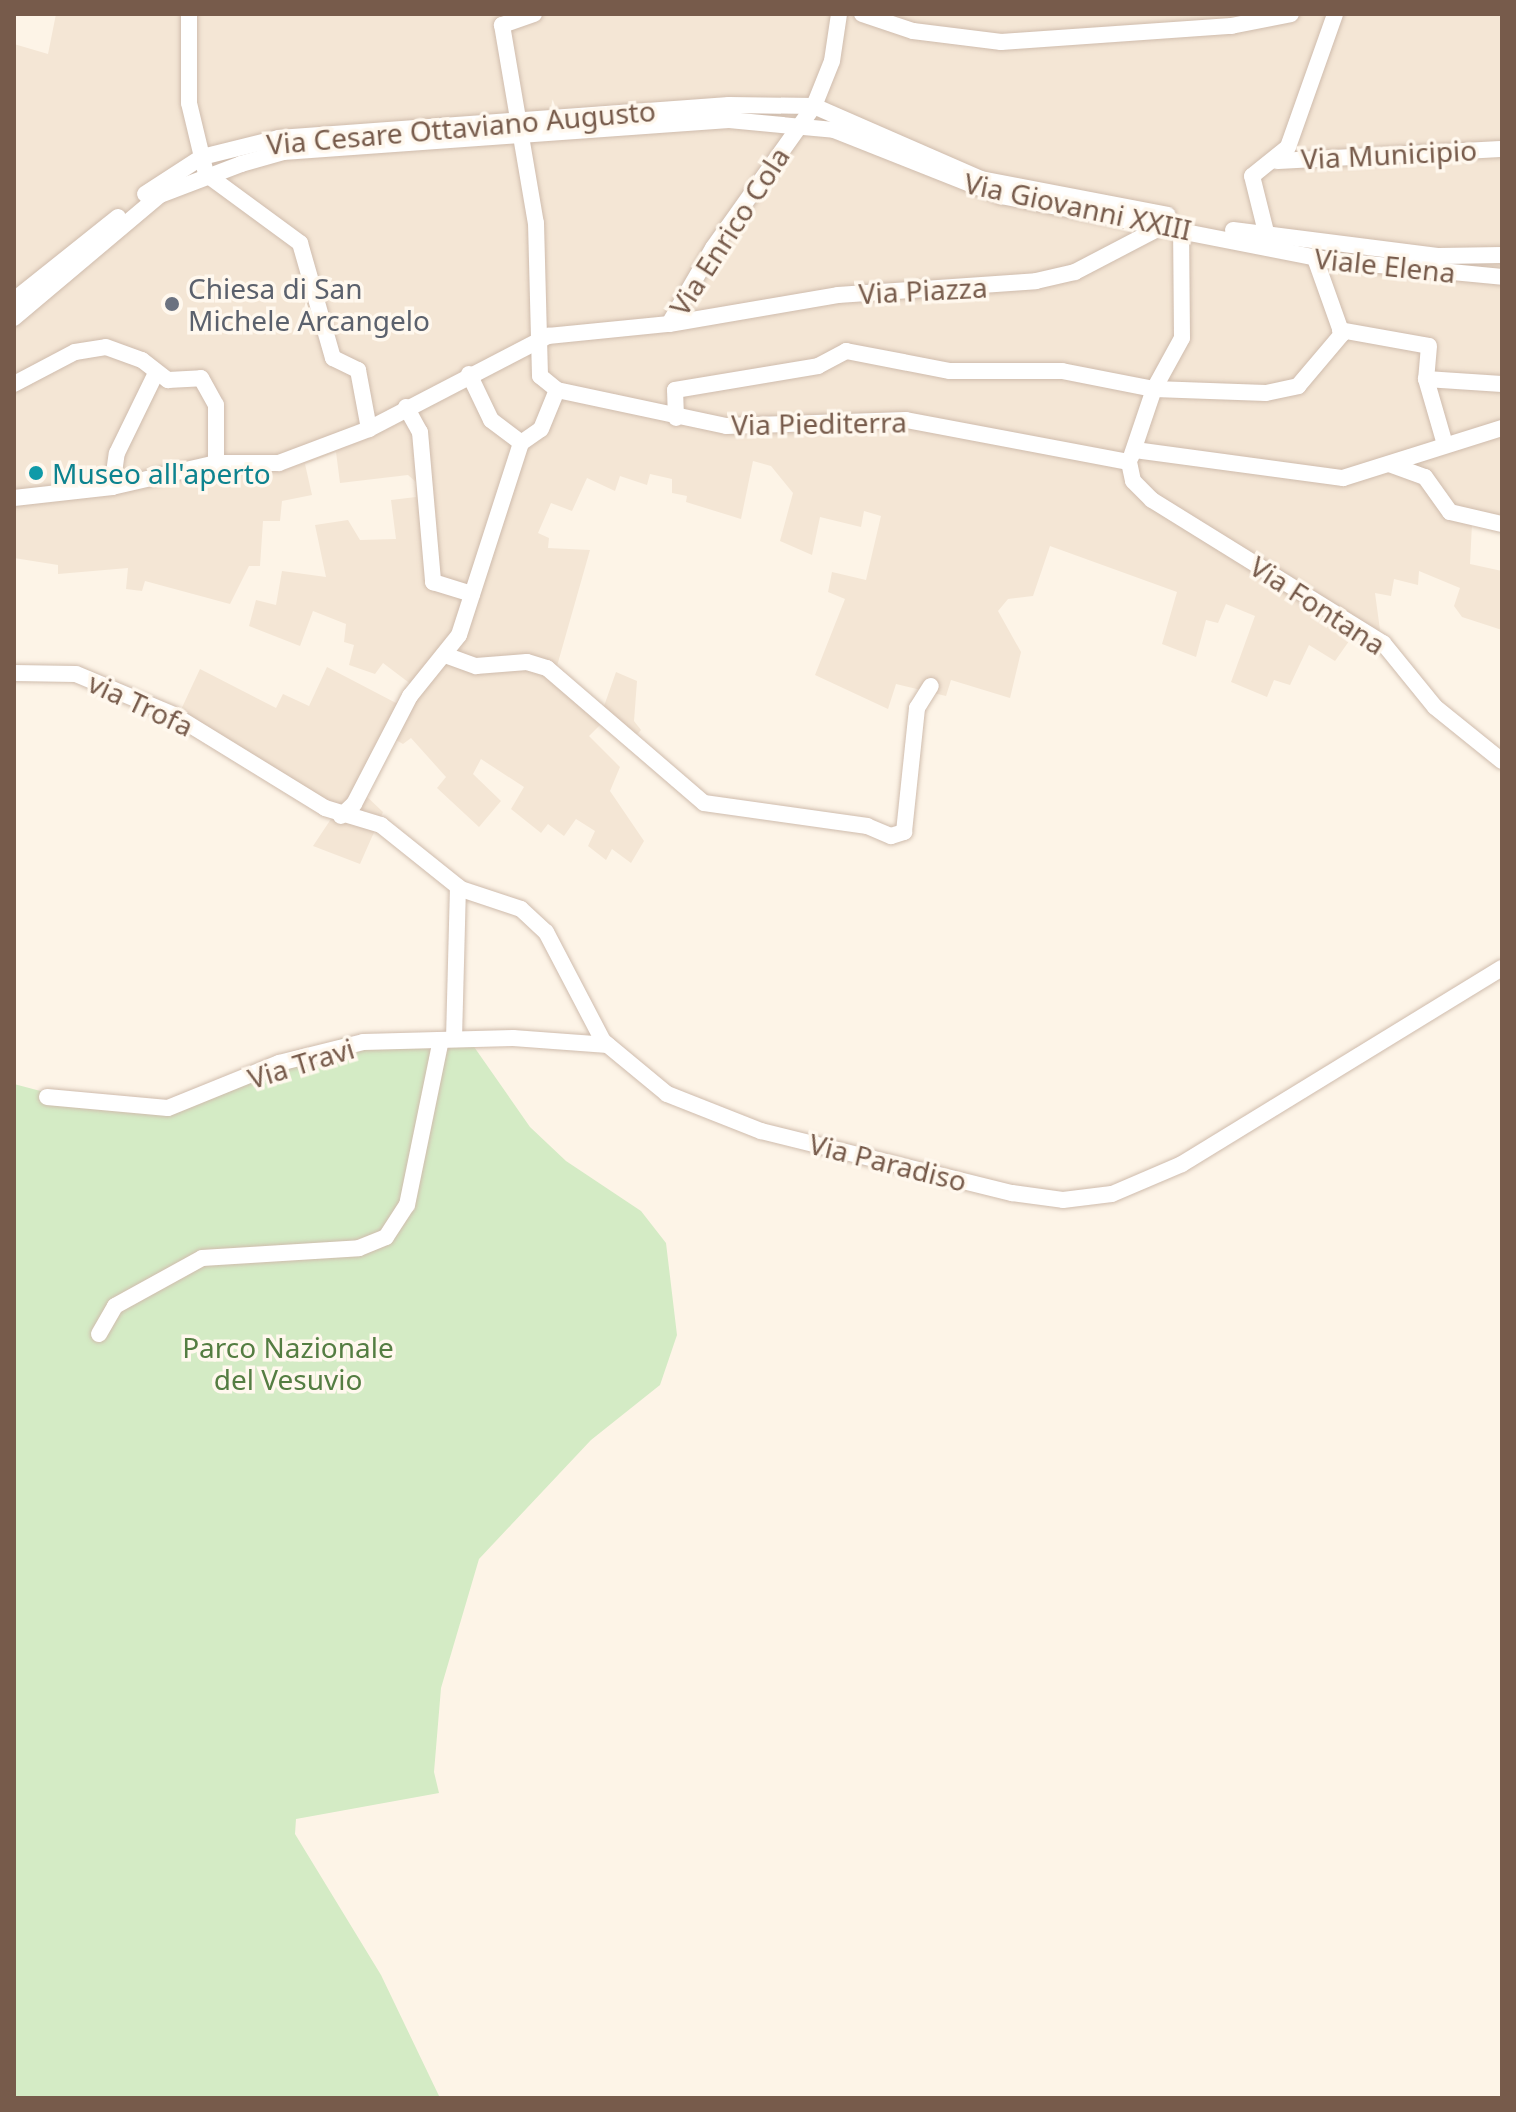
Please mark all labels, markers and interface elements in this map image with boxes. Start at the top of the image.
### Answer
street label: Via Cesare Ottaviano Augusto [265,93,657,161]
street label: Via Municipio [1300,133,1478,175]
street label: Via Enrico Cola [662,141,796,321]
street label: Via Giovanni XXIII [961,166,1195,246]
street label: Viale Elena [1313,241,1457,289]
street label: Via Piazza [858,270,988,310]
place label: Chiesa di San Michele Arcangelo [188,271,430,337]
marker: Chiesa di San Michele Arcangelo [163,295,181,313]
street label: Via Piediterra [731,405,907,441]
place label: Museo all'aperto [52,456,271,490]
marker: Museo all'aperto [27,464,45,482]
street label: Via Fontana [1244,549,1392,661]
street label: via Trofa [83,665,199,743]
street label: Via Travi [244,1031,358,1095]
street label: Via Paradiso [806,1126,970,1198]
park label: Parco Nazionale del Vesuvio [182,1330,394,1396]

